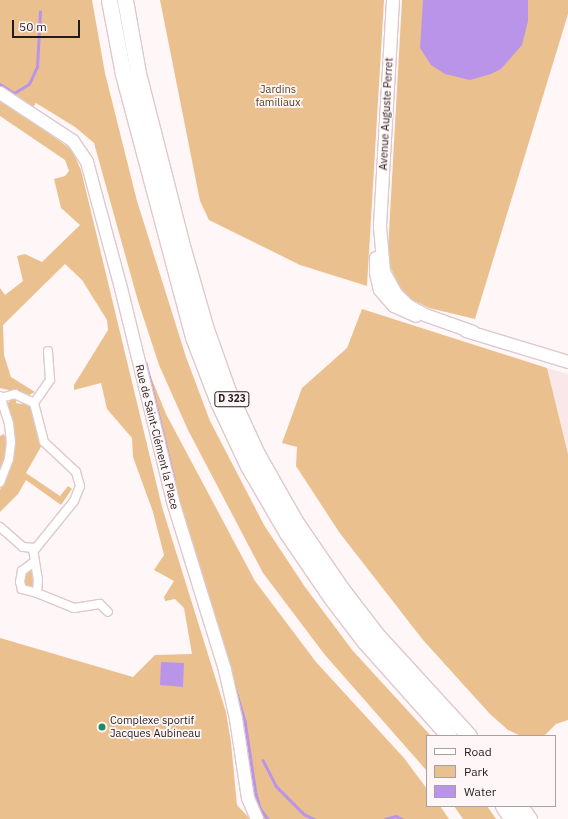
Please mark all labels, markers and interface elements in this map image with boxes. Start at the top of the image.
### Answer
scale bar [14,12,82,38]
text: 50 m [19,19,47,34]
street label: Avenue Auguste Perret [376,57,396,171]
park label: Jardins familiaux [255,83,301,109]
street label: Rue de Saint-Clément la Place [133,363,181,511]
road number: D 323 [214,391,250,407]
place label: Complexe sportif Jacques Aubineau [110,714,200,740]
marker: Complexe sportif Jacques Aubineau [97,722,107,732]
legend [426,735,556,807]
text: Road [464,744,492,759]
text: Park [464,764,488,779]
text: Water [464,784,496,799]

